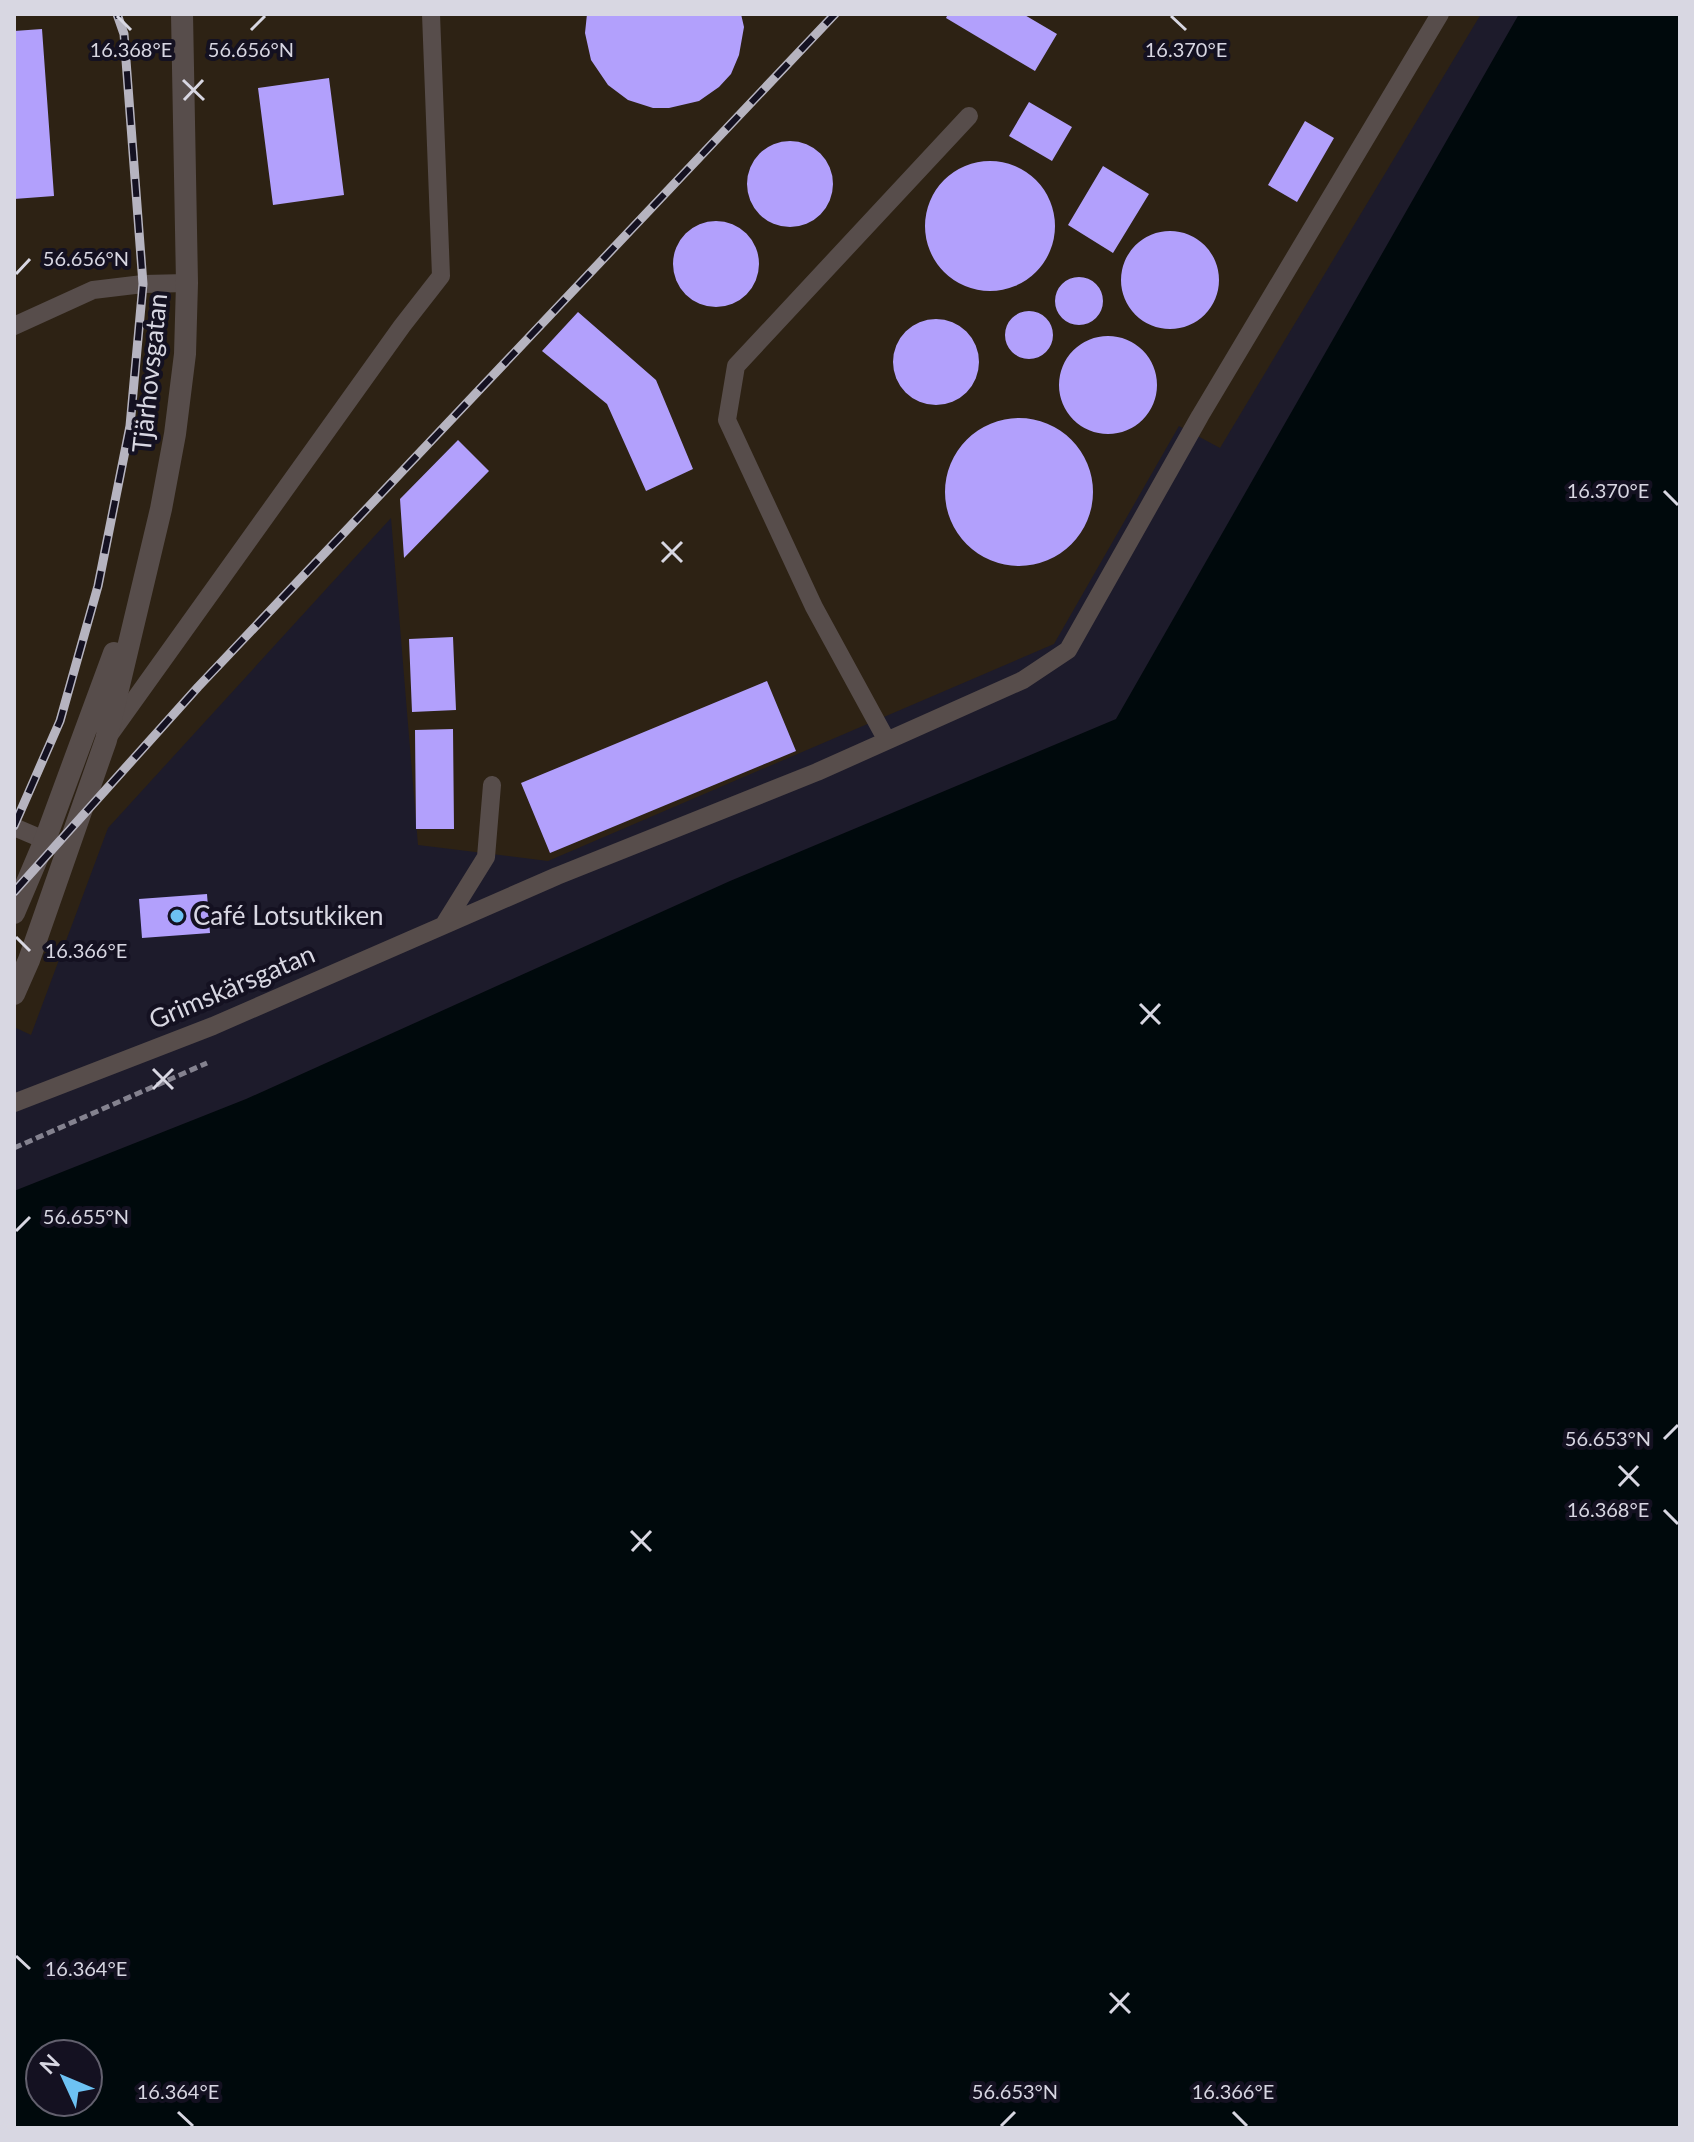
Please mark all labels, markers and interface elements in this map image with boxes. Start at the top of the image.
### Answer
text: 16.368°E [90,37,172,61]
text: 56.656°N [208,37,294,61]
text: 16.370°E [1145,37,1227,61]
text: 56.656°N [43,246,129,270]
street label: Tjärhovsgatan [125,292,173,454]
text: 16.370°E [1567,478,1649,502]
place label: Café Lotsutkiken [193,899,384,931]
marker: Café Lotsutkiken [168,907,186,925]
street label: Grimskärsgatan [144,937,319,1035]
text: 16.366°E [45,938,127,962]
text: 56.655°N [43,1204,129,1228]
text: 56.653°N [1565,1426,1651,1450]
text: 16.368°E [1567,1497,1649,1521]
text: 16.364°E [45,1956,127,1980]
north arrow [24,2038,104,2118]
text: N [34,2048,65,2079]
text: 16.364°E [137,2079,219,2103]
text: 56.653°N [972,2079,1058,2103]
text: 16.366°E [1192,2079,1274,2103]

